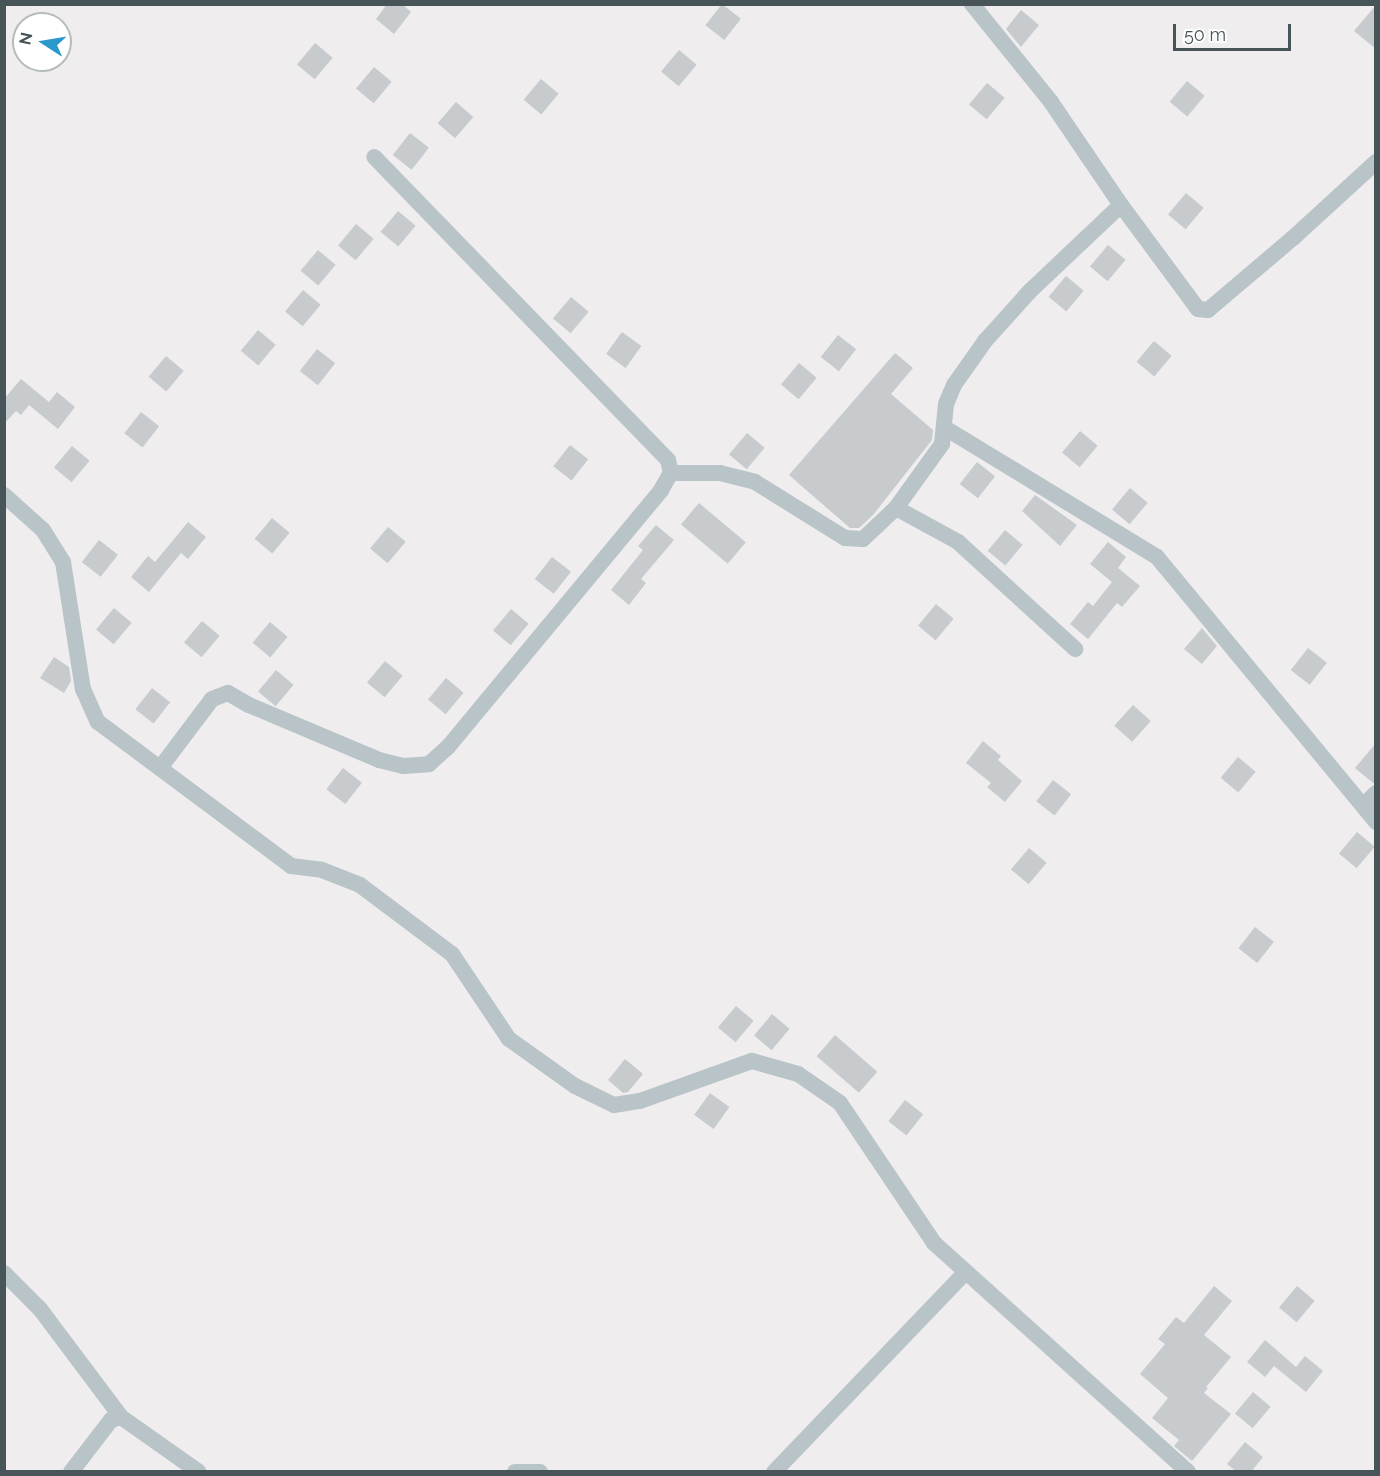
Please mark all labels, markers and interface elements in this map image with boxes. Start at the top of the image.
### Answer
north arrow [12,12,72,72]
scale bar [1176,12,1294,50]
text: 50 m [1184,24,1226,45]
text: N [15,31,36,47]

